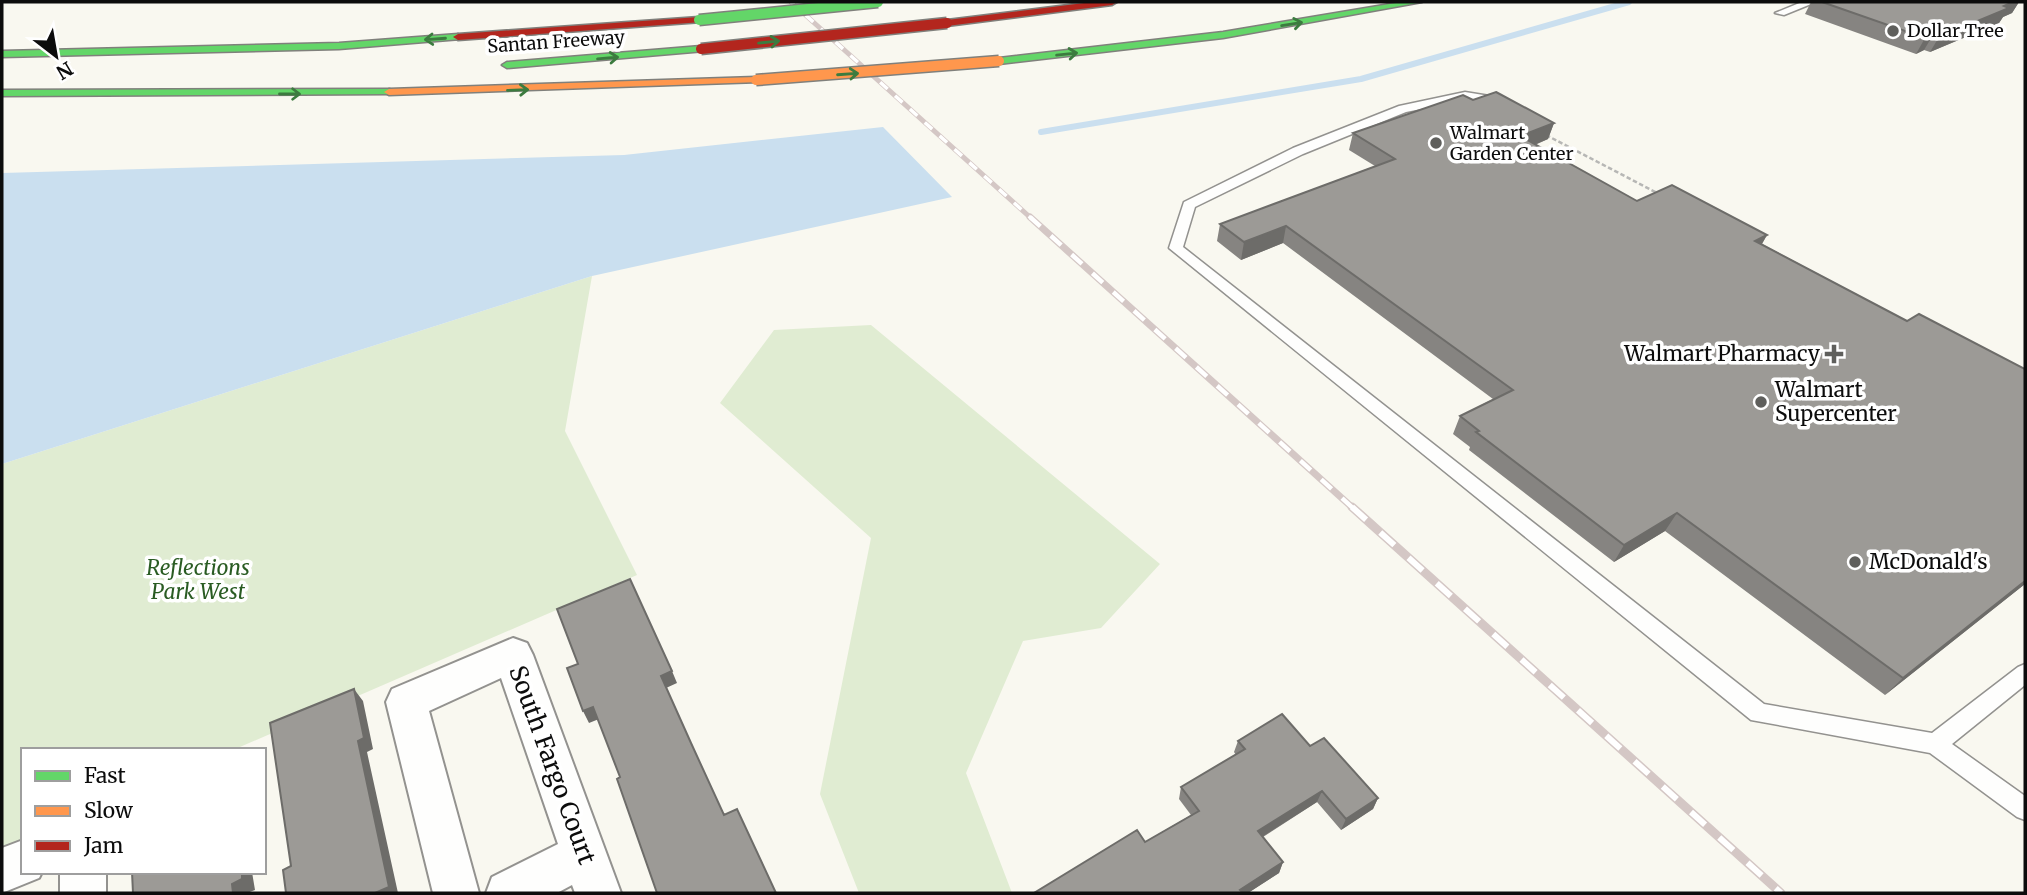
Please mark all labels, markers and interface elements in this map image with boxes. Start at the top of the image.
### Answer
one-way arrow [1280,17,1303,30]
place label: Dollar Tree [1907,19,2004,42]
north arrow [21,21,91,91]
marker: Dollar Tree [1885,23,1901,39]
street label: Santan Freeway [486,25,626,58]
one-way arrow [425,33,447,46]
one-way arrow [757,35,780,48]
one-way arrow [1055,47,1077,60]
one-way arrow [596,51,619,64]
text: N [52,56,77,85]
one-way arrow [837,67,859,80]
one-way arrow [506,83,529,97]
one-way arrow [279,87,302,101]
place label: Walmart Garden Center [1449,121,1574,165]
marker: Walmart Garden Center [1428,135,1444,151]
place label: Walmart Pharmacy [1623,340,1821,367]
marker: Walmart Pharmacy [1826,346,1842,362]
place label: Walmart Supercenter [1774,376,1897,427]
marker: Walmart Supercenter [1753,394,1769,410]
place label: McDonald's [1869,548,1988,575]
park label: Reflections Park West [146,554,250,605]
marker: McDonald's [1847,554,1863,570]
street label: South Fargo Court [502,661,603,869]
legend [21,748,266,874]
text: Fast [84,762,126,789]
text: Slow [84,797,133,824]
text: Jam [83,832,123,859]

